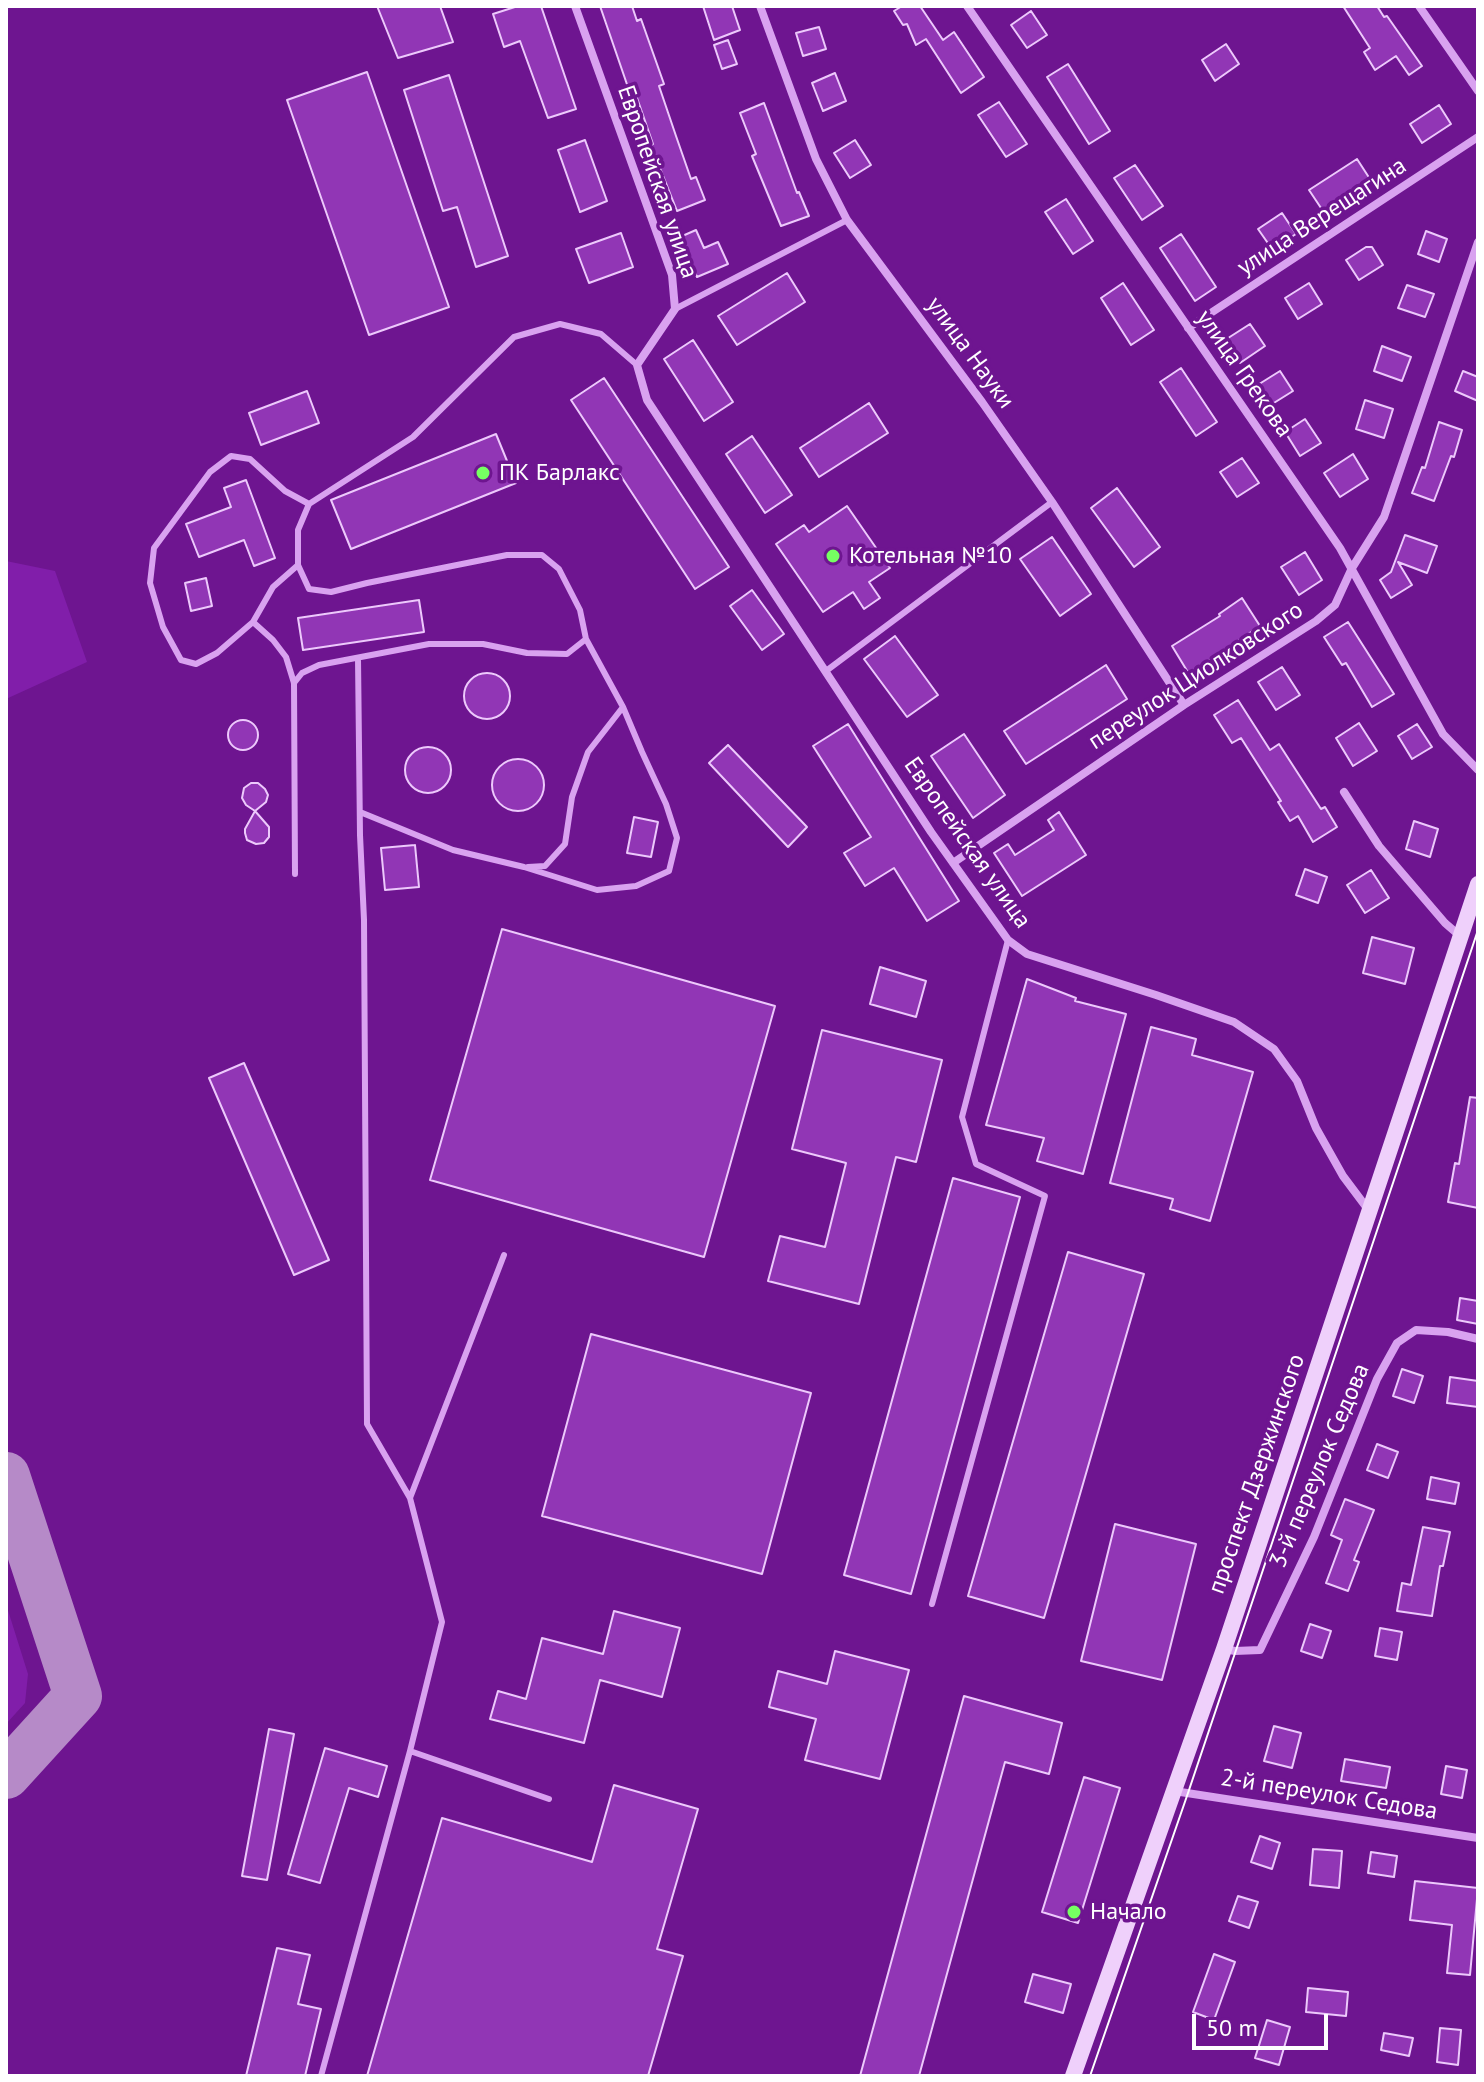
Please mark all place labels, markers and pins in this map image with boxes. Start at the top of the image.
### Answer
place label: ПК Барлакс [499,459,620,487]
marker: ПК Барлакс [474,464,492,482]
place label: Котельная №10 [849,542,1012,570]
marker: Котельная №10 [824,547,842,565]
place label: Начало [1090,1898,1167,1926]
marker: Начало [1065,1903,1083,1921]

